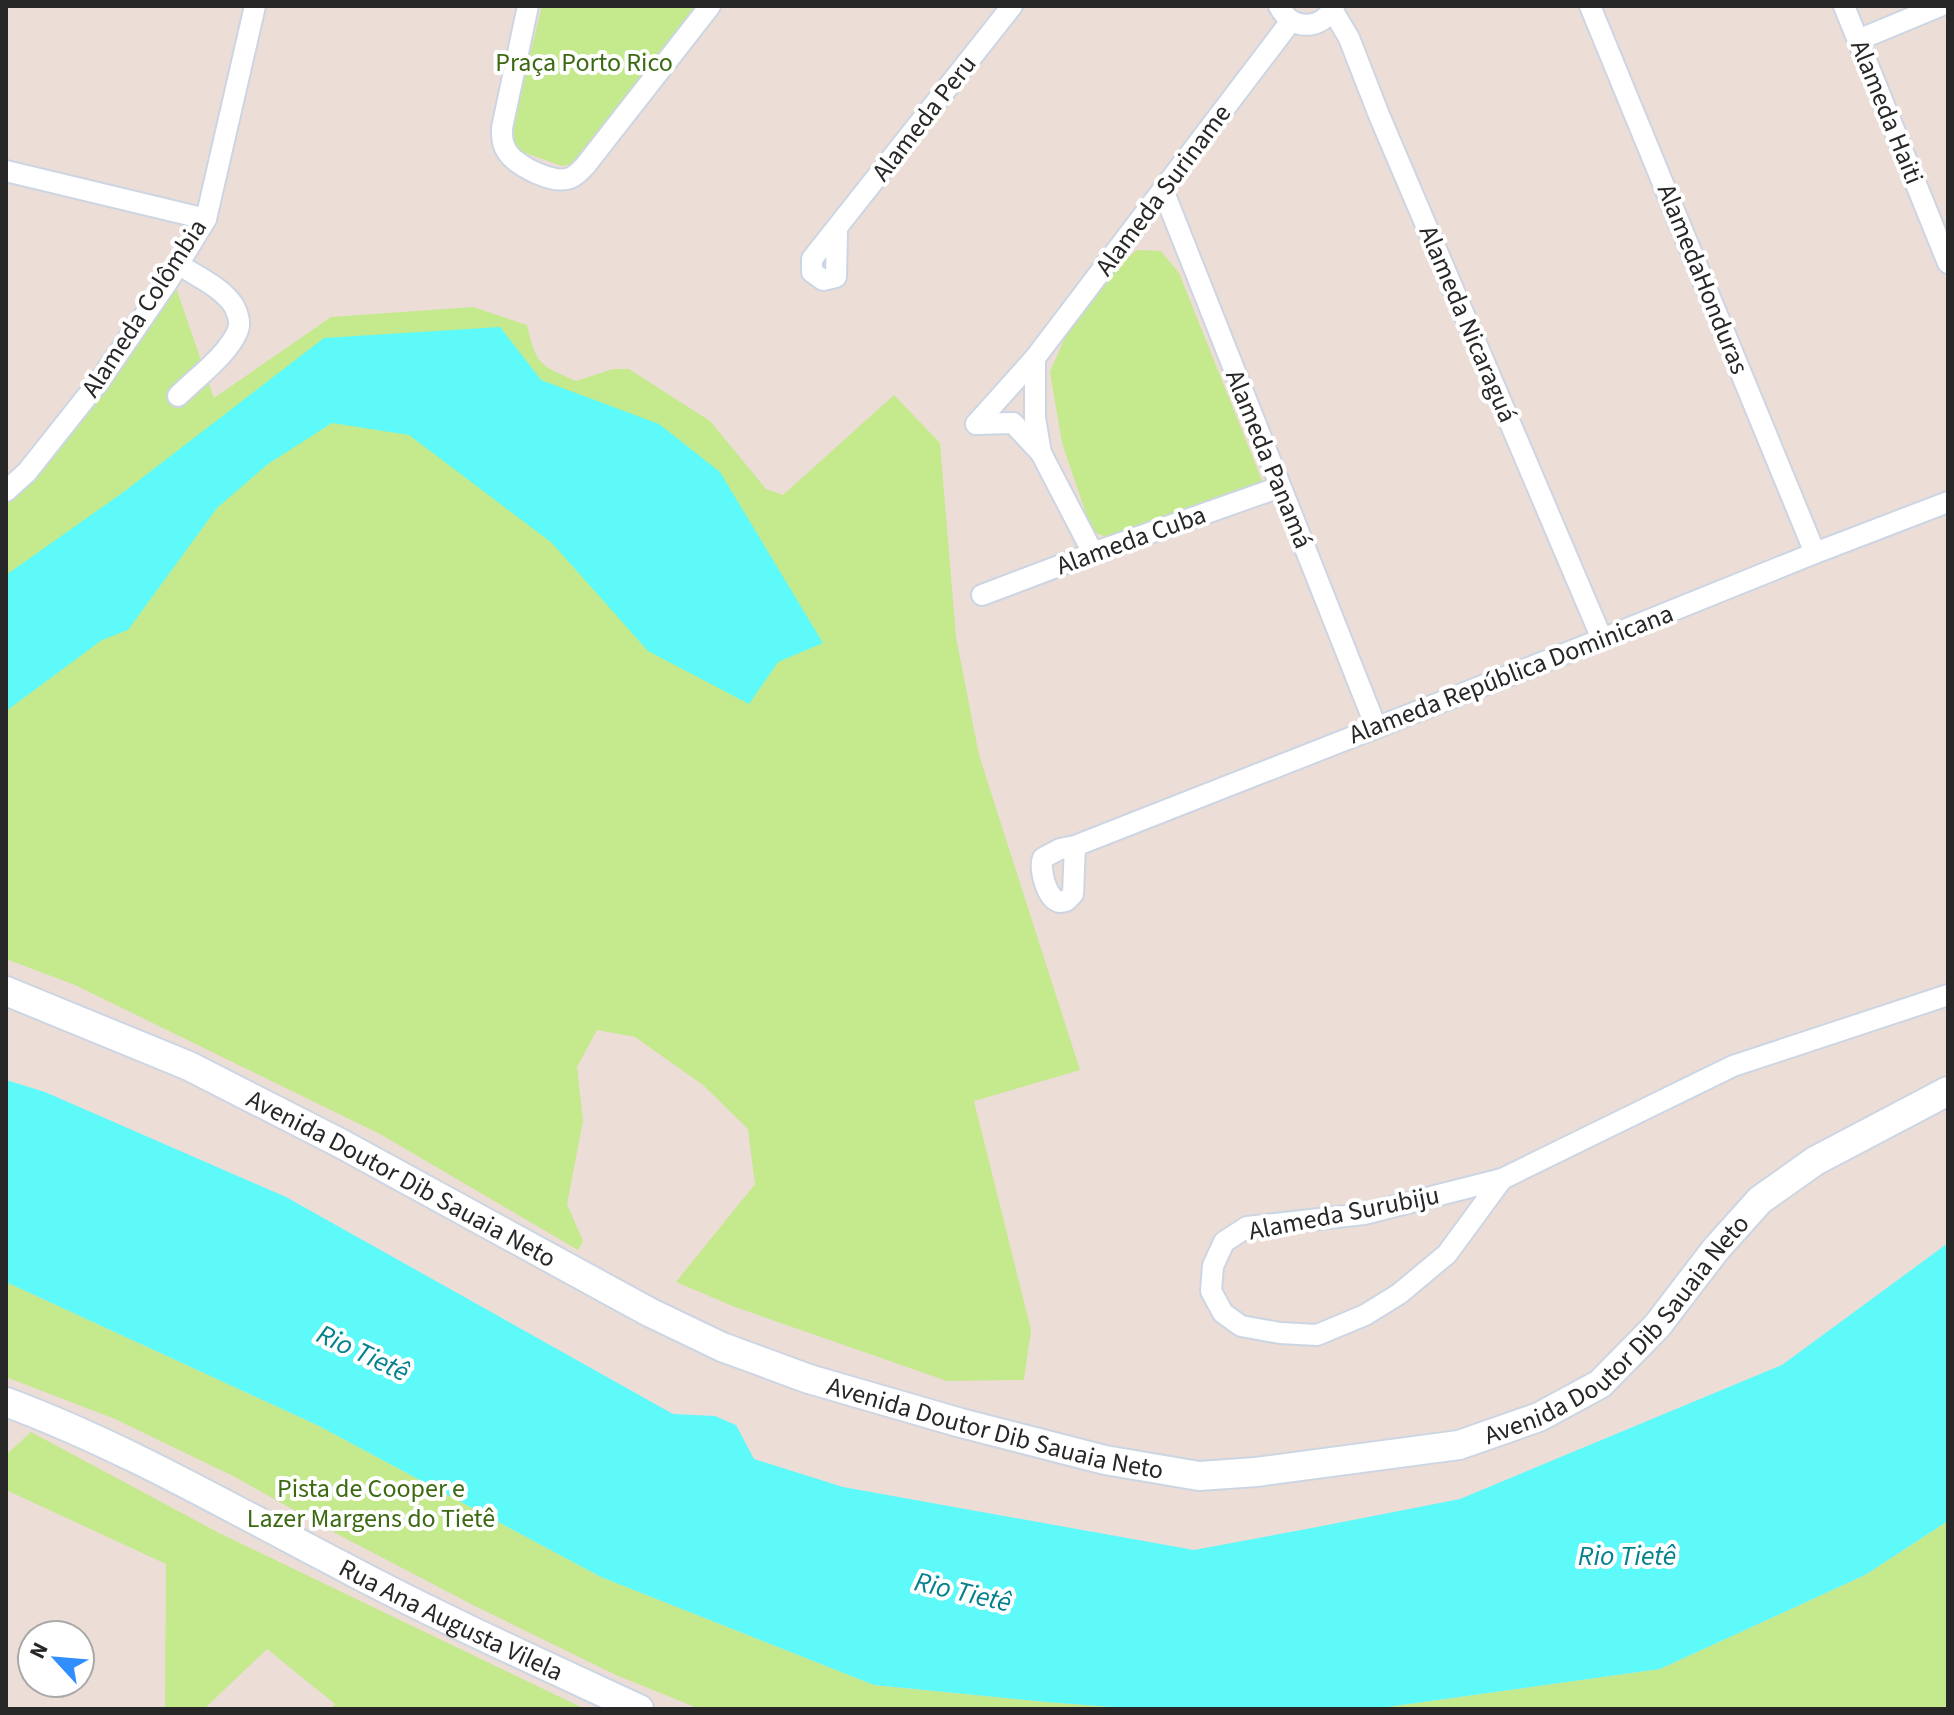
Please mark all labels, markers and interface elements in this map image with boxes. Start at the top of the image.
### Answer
street label: Alameda Haiti [1841,34,1933,190]
park label: Praça Porto Rico [495,44,673,81]
street label: Alameda Peru [863,47,985,189]
street label: Alameda Suriname [1086,97,1240,283]
street label: AlamedaHonduras [1648,178,1758,380]
street label: Alameda Colômbia [72,211,216,405]
street label: Alameda Nicaraguá [1410,220,1526,428]
street label: Alameda Panamá [1216,364,1322,554]
street label: Alameda Cuba [1051,496,1211,584]
street label: Alameda República Dominicana [1343,595,1679,753]
street label: Avenida Doutor Dib Sauaia Neto [240,1080,563,1276]
street label: Alameda Surubiju [1245,1176,1443,1250]
street label: Avenida Doutor Dib Sauaia Neto [1479,1206,1757,1453]
water label: Rio Tietê [310,1314,416,1392]
street label: Avenida Doutor Dib Sauaia Neto [823,1367,1166,1488]
park label: Pista de Cooper e Lazer Margens do Tietê [247,1470,495,1537]
water label: Rio Tietê [1578,1536,1677,1576]
street label: Rua Ana Augusta Vilela [333,1549,570,1690]
water label: Rio Tietê [911,1561,1016,1623]
north arrow [16,1619,96,1699]
text: N [21,1637,57,1664]

